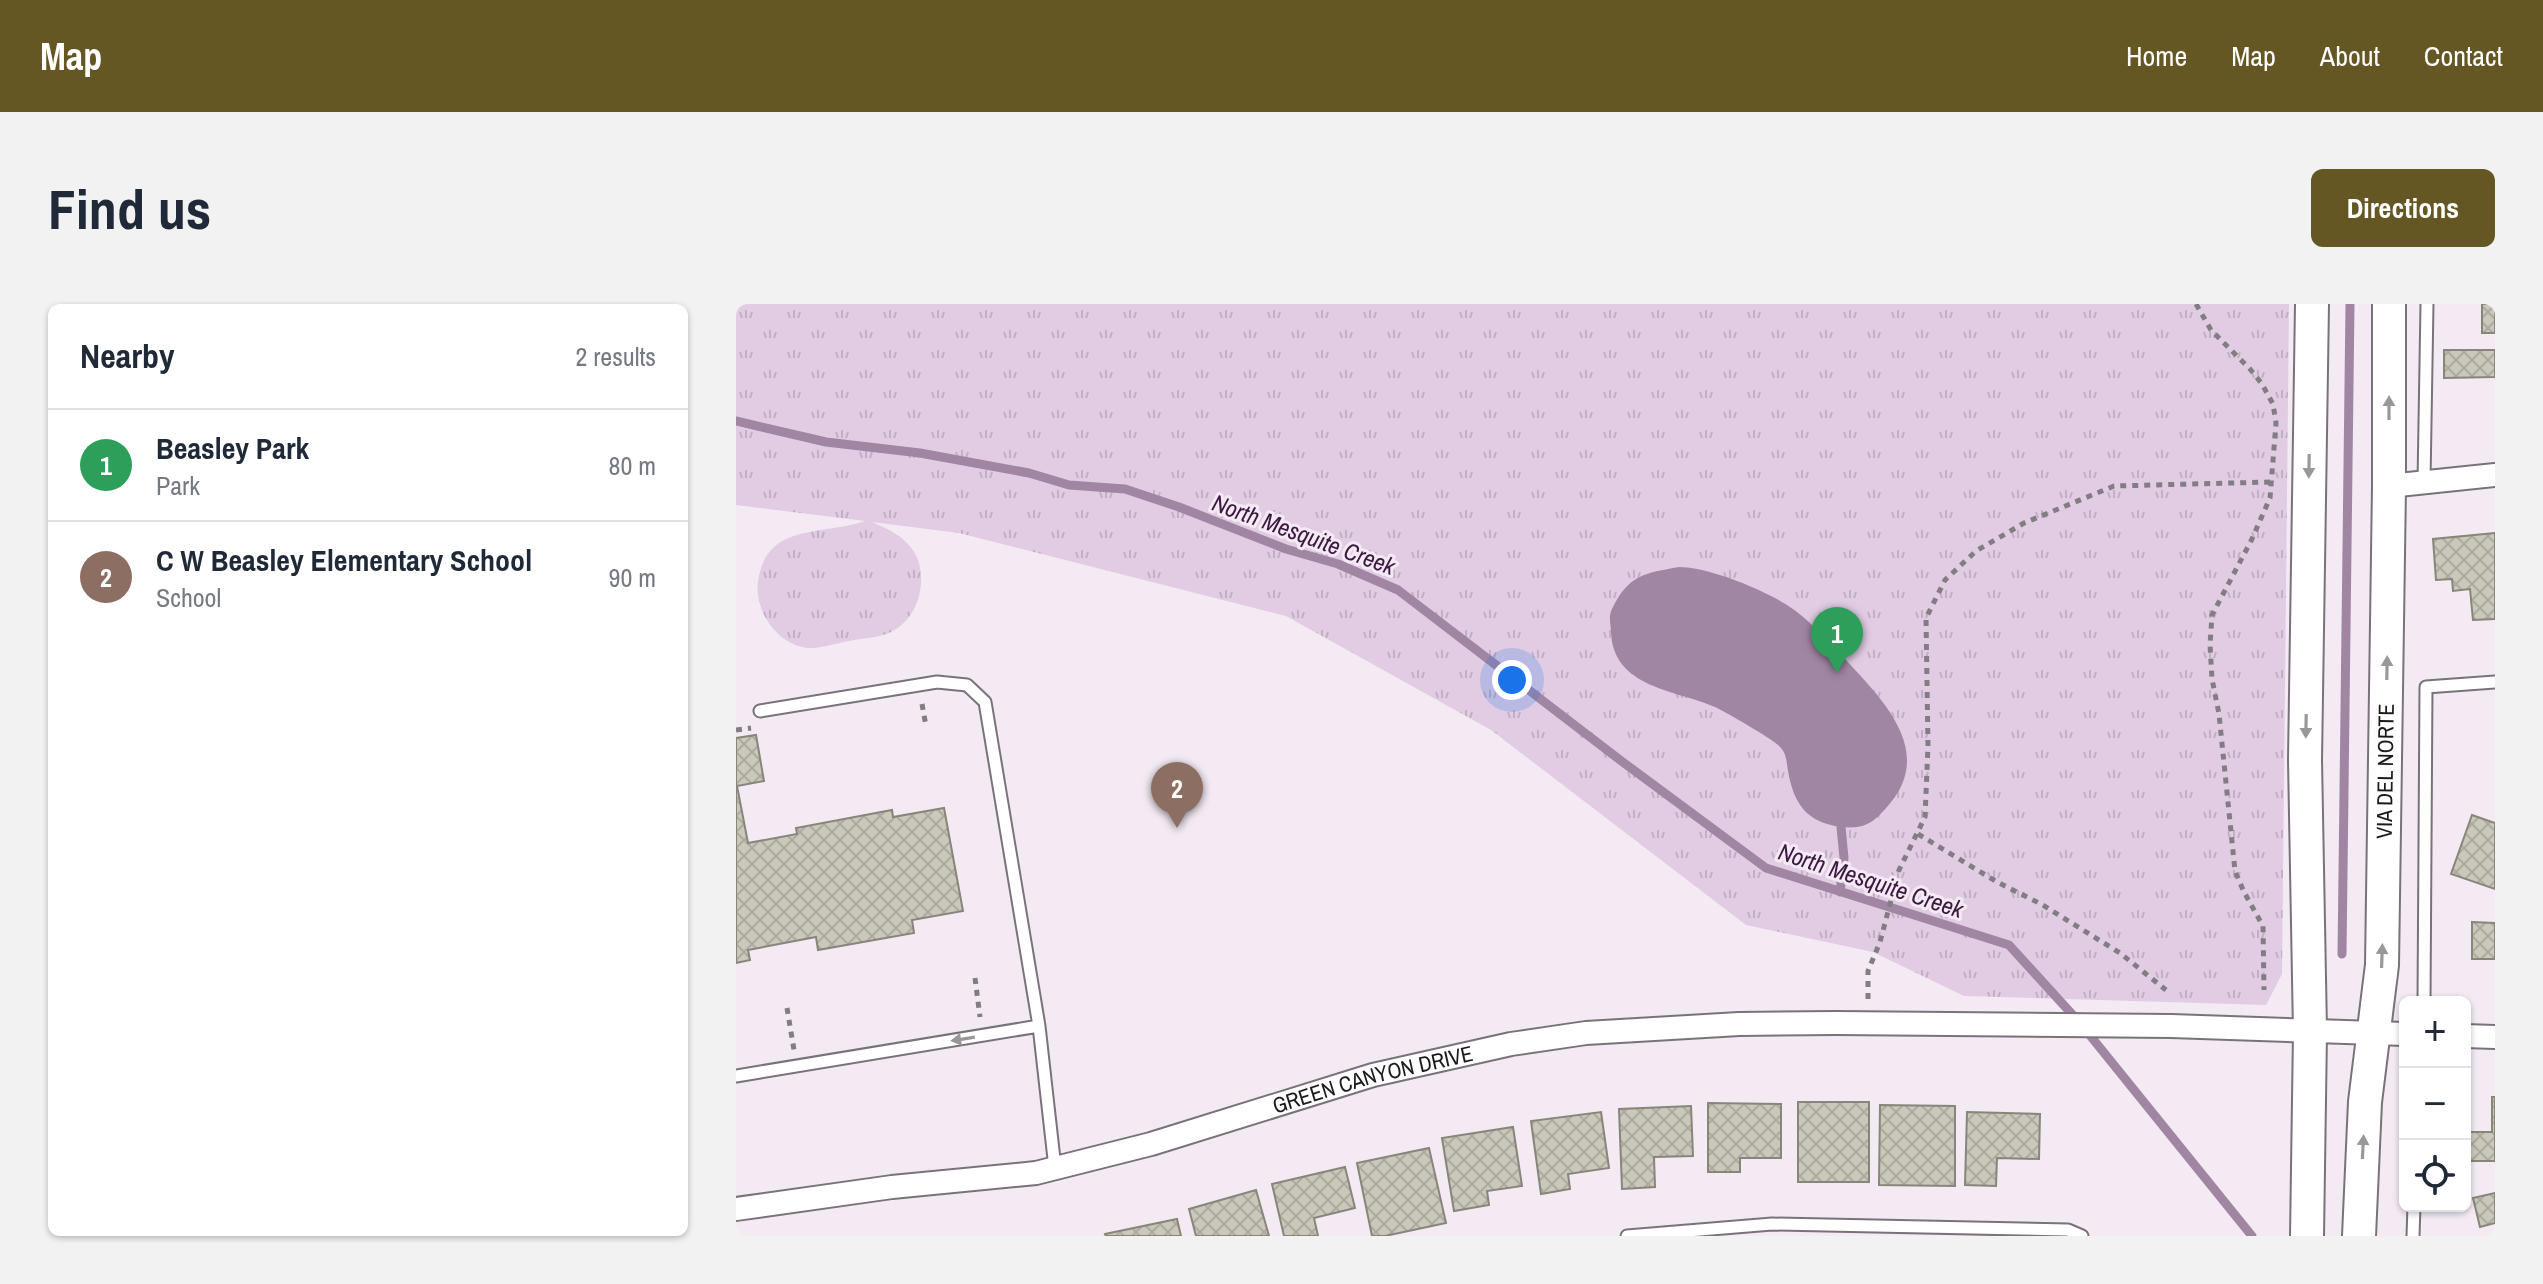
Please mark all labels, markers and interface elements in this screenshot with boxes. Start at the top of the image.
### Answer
text: Map [40,31,102,82]
text: Home [2126,37,2187,75]
text: Map [2231,37,2276,75]
text: About [2320,37,2380,75]
text: Contact [2424,37,2503,75]
button: Directions [2311,169,2495,247]
text: Find us [48,171,211,246]
text: Nearby [80,333,175,379]
text: 2 results [575,339,656,374]
one-way arrow [2383,395,2395,420]
text: Beasley Park [156,428,309,468]
text: 1 [100,448,112,483]
text: 80 m [609,448,656,483]
one-way arrow [2303,454,2315,479]
text: Park [156,468,200,503]
water label: North Mesquite Creek [1208,486,1401,582]
text: C W Beasley Elementary School [156,540,532,580]
text: 2 [100,560,112,595]
text: 90 m [609,560,656,595]
text: School [156,580,221,615]
pin: 1 [1811,607,1863,673]
one-way arrow [2381,655,2393,680]
your location [1492,660,1532,700]
street label: VIA DEL NORTE [2369,703,2401,839]
one-way arrow [2299,714,2312,739]
pin: 2 [1151,762,1203,828]
water label: North Mesquite Creek [1775,835,1969,925]
one-way arrow [2376,943,2389,968]
map controls [2399,996,2471,1212]
button: + [2399,996,2471,1068]
one-way arrow [950,1033,975,1046]
street label: GREEN CANYON DRIVE [1269,1038,1476,1120]
button: − [2399,1068,2471,1140]
one-way arrow [2357,1135,2370,1160]
button: locate [2399,1140,2471,1212]

